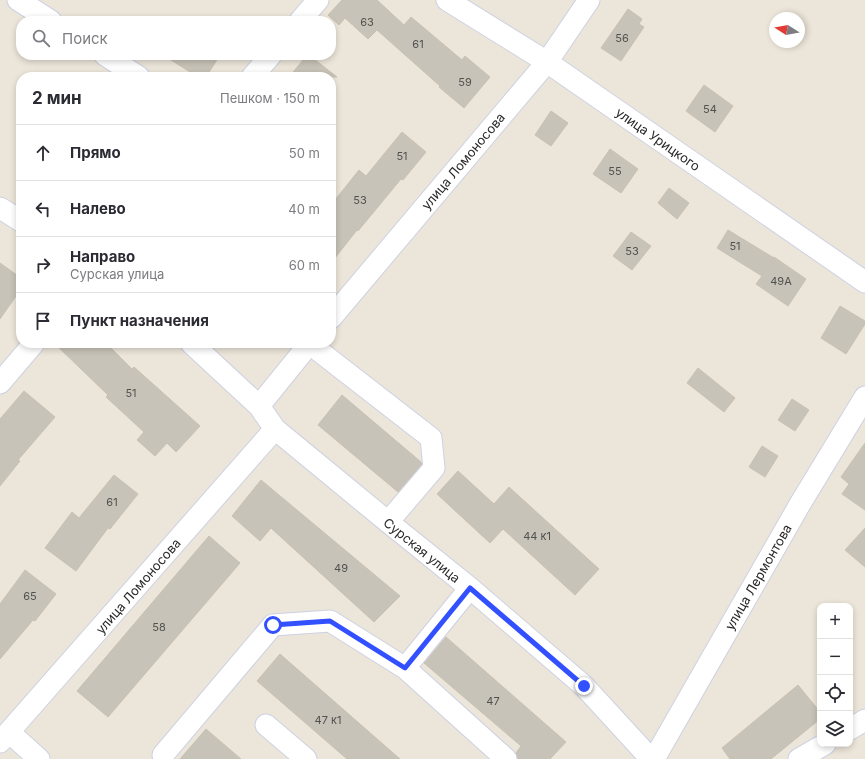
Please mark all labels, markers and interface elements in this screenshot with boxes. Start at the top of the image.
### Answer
north arrow [769,12,805,48]
house number: 63 [360,15,374,29]
search box [16,16,336,60]
icon: search [30,27,52,49]
text: Поиск [62,29,108,48]
house number: 56 [615,31,629,45]
house number: 61 [412,37,424,51]
house number: 59 [458,75,472,89]
text: 2 мин [32,88,82,108]
text: Пешком · 150 m [220,90,320,106]
house number: 54 [703,102,717,116]
street label: улица Урицкого [613,104,703,174]
street label: улица Ломоносова [418,109,508,213]
icon: ahead [32,142,54,164]
text: Прямо [70,143,121,162]
text: 50 m [289,145,320,161]
house number: 51 [396,149,408,163]
house number: 55 [608,164,622,178]
house number: 53 [353,193,367,207]
icon: left [32,198,54,220]
text: Налево [70,199,126,218]
text: 40 m [288,201,320,217]
house number: 51 [729,239,741,253]
house number: 53 [625,244,639,258]
text: Направо [70,247,135,266]
icon: right [32,254,54,276]
text: 60 m [289,257,320,273]
text: Сурская улица [70,266,164,282]
house number: 49А [770,274,792,288]
icon: arrive [32,310,54,332]
text: Пункт назначения [70,311,209,330]
house number: 51 [125,386,137,400]
house number: 61 [106,495,118,509]
street label: Сурская улица [380,514,464,586]
street label: улица Лермонтова [721,521,795,633]
house number: 44 к1 [523,529,551,543]
street label: улица Ломоносова [92,535,184,637]
house number: 49 [334,561,348,575]
house number: 65 [23,589,37,603]
map controls [817,603,853,747]
button: + [817,603,853,639]
route start [264,616,282,634]
house number: 58 [152,620,166,634]
button: − [817,639,853,675]
button: locate [817,675,853,711]
route end [575,677,593,695]
house number: 47 [486,694,500,708]
button: layers [817,711,853,747]
house number: 47 к1 [315,713,341,727]

